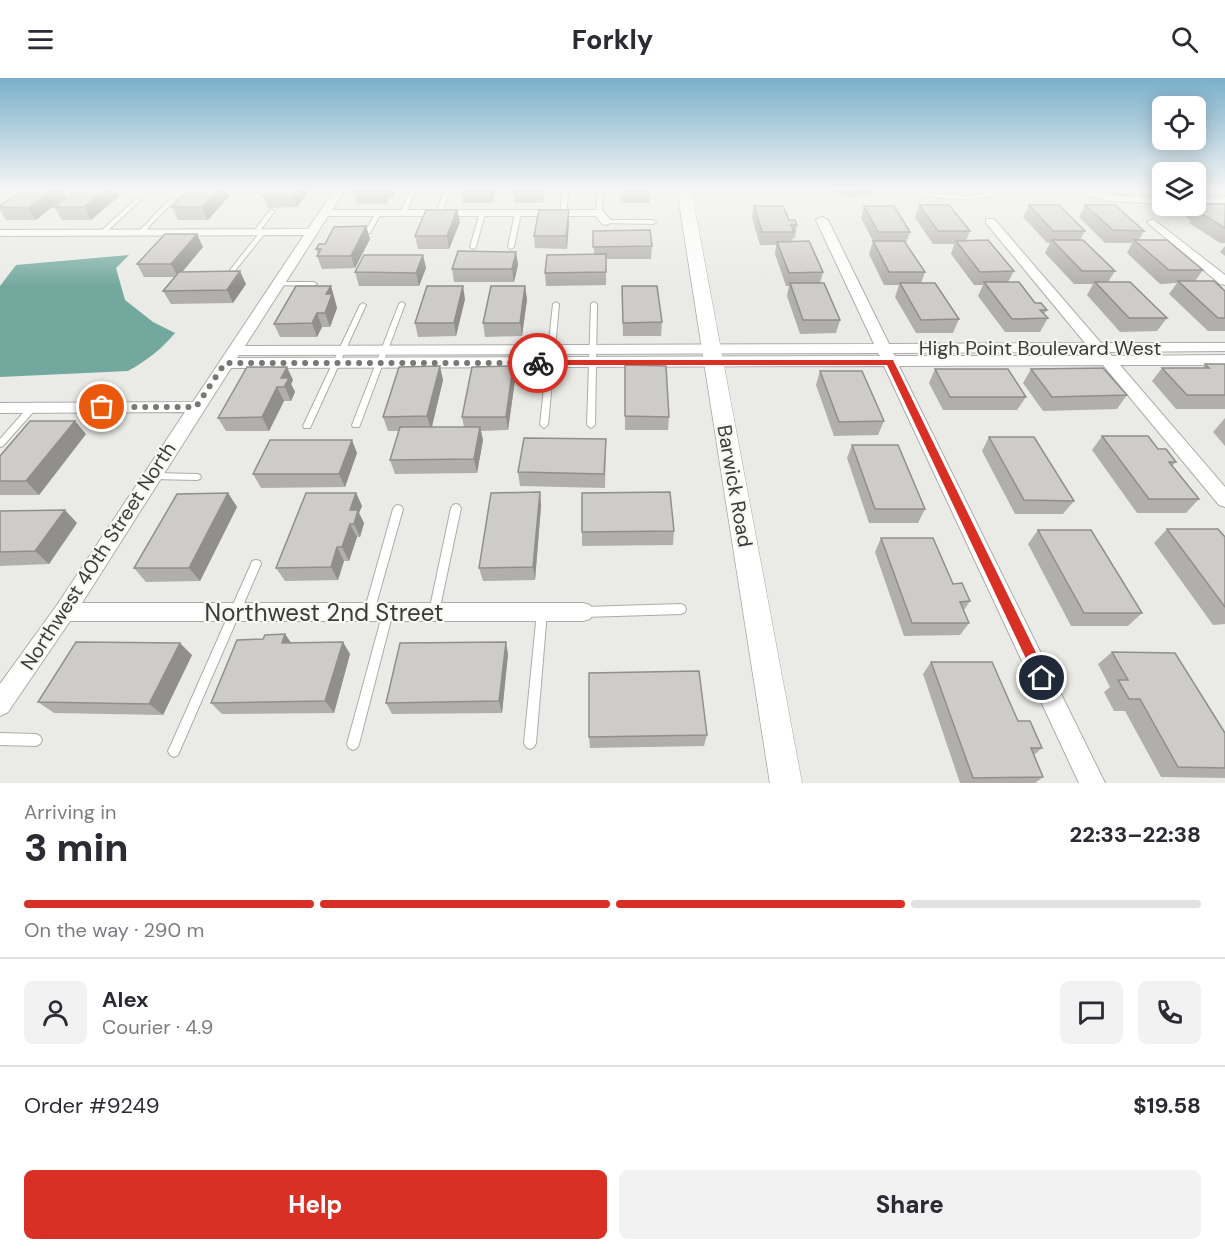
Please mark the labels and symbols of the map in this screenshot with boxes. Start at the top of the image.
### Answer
courier [508,333,568,393]
street label: High Point Boulevard West [919,335,1161,361]
pin [76,381,127,432]
street label: Barwick Road [711,423,759,549]
street label: Northwest 40th Street North [15,437,181,675]
street label: Northwest 2nd Street [205,597,443,628]
pin [1016,652,1067,703]

